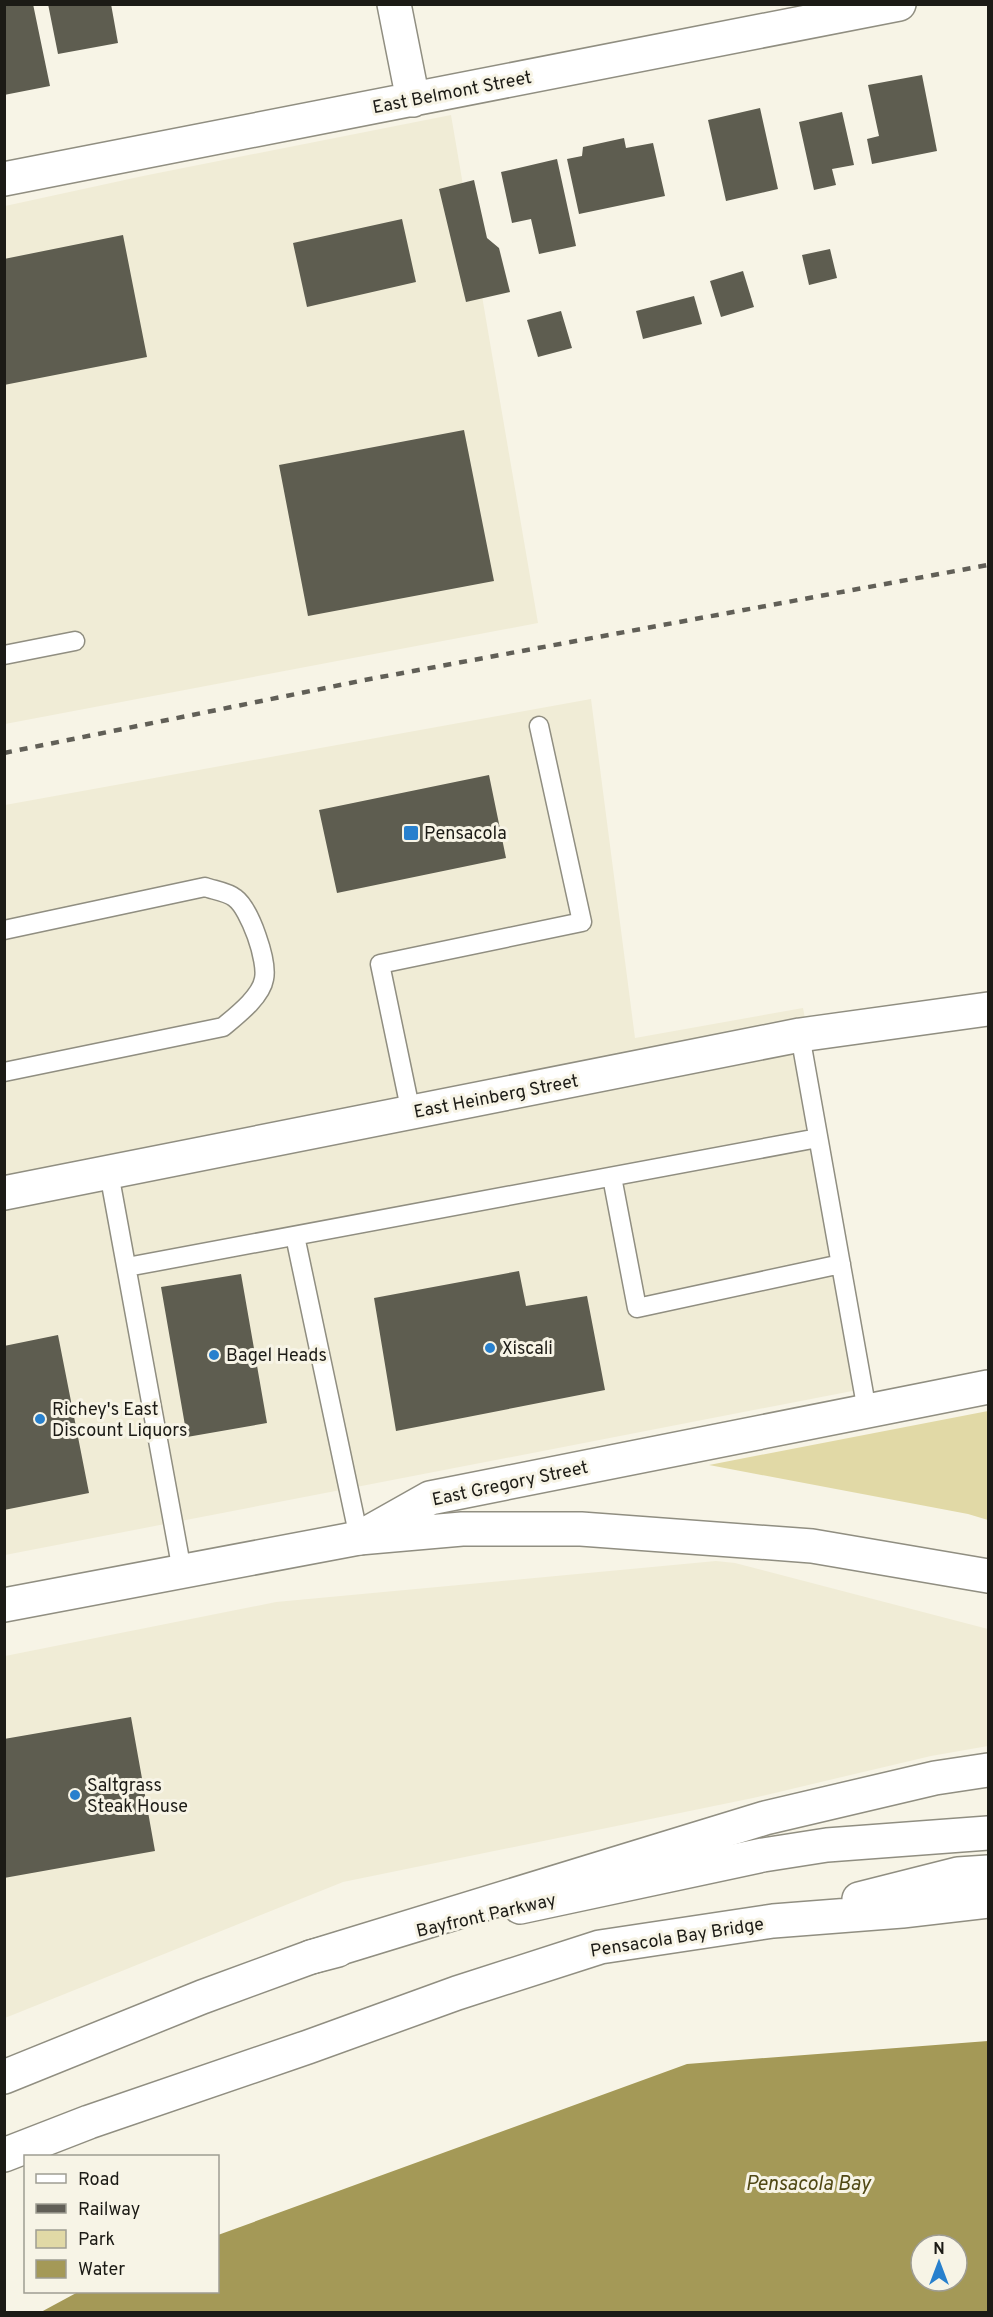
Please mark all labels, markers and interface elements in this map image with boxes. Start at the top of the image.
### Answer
street label: East Belmont Street [371,67,534,120]
place label: Pensacola [424,823,507,846]
marker: Pensacola [402,824,420,842]
street label: East Heinberg Street [412,1070,581,1125]
place label: Xiscali [502,1338,553,1361]
marker: Xiscali [483,1341,497,1355]
place label: Bagel Heads [226,1345,327,1368]
marker: Bagel Heads [207,1348,221,1362]
place label: Richey's East Discount Liquors [52,1399,188,1443]
marker: Richey's East Discount Liquors [33,1412,47,1426]
street label: East Gregory Street [430,1457,590,1512]
place label: Saltgrass Steak House [87,1775,188,1819]
marker: Saltgrass Steak House [68,1788,82,1802]
street label: Bayfront Parkway [414,1889,559,1944]
street label: Pensacola Bay Bridge [589,1913,766,1964]
legend [24,2155,219,2293]
text: Road [78,2169,120,2192]
water label: Pensacola Bay [746,2172,872,2198]
text: Railway [78,2199,140,2222]
text: Park [78,2229,115,2252]
north arrow [909,2233,969,2293]
text: N [933,2240,945,2260]
text: Water [78,2259,125,2282]

